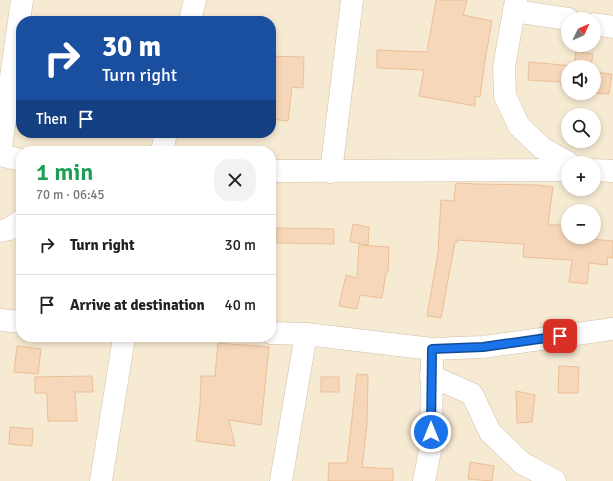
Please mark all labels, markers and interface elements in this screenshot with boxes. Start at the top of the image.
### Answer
north arrow [561,12,601,52]
map controls [561,12,601,244]
text: 30 m [102,30,161,64]
icon: right [36,32,88,84]
button: sound [561,60,601,100]
text: Turn right [102,64,177,86]
icon: arrive [75,108,97,130]
button: search [561,108,601,148]
text: Then [36,110,67,128]
button: + [561,156,601,196]
text: 1 min [36,157,93,187]
button: close [214,159,256,201]
text: 70 m · 06:45 [36,187,105,203]
button: − [561,204,601,244]
icon: right [36,234,58,256]
text: Turn right [70,236,135,254]
text: 30 m [225,236,256,254]
icon: arrive [36,294,58,316]
text: Arrive at destination [70,296,205,314]
text: 40 m [225,296,256,314]
pin [543,319,577,353]
icon: arrive [549,325,571,347]
position arrow [410,411,452,453]

